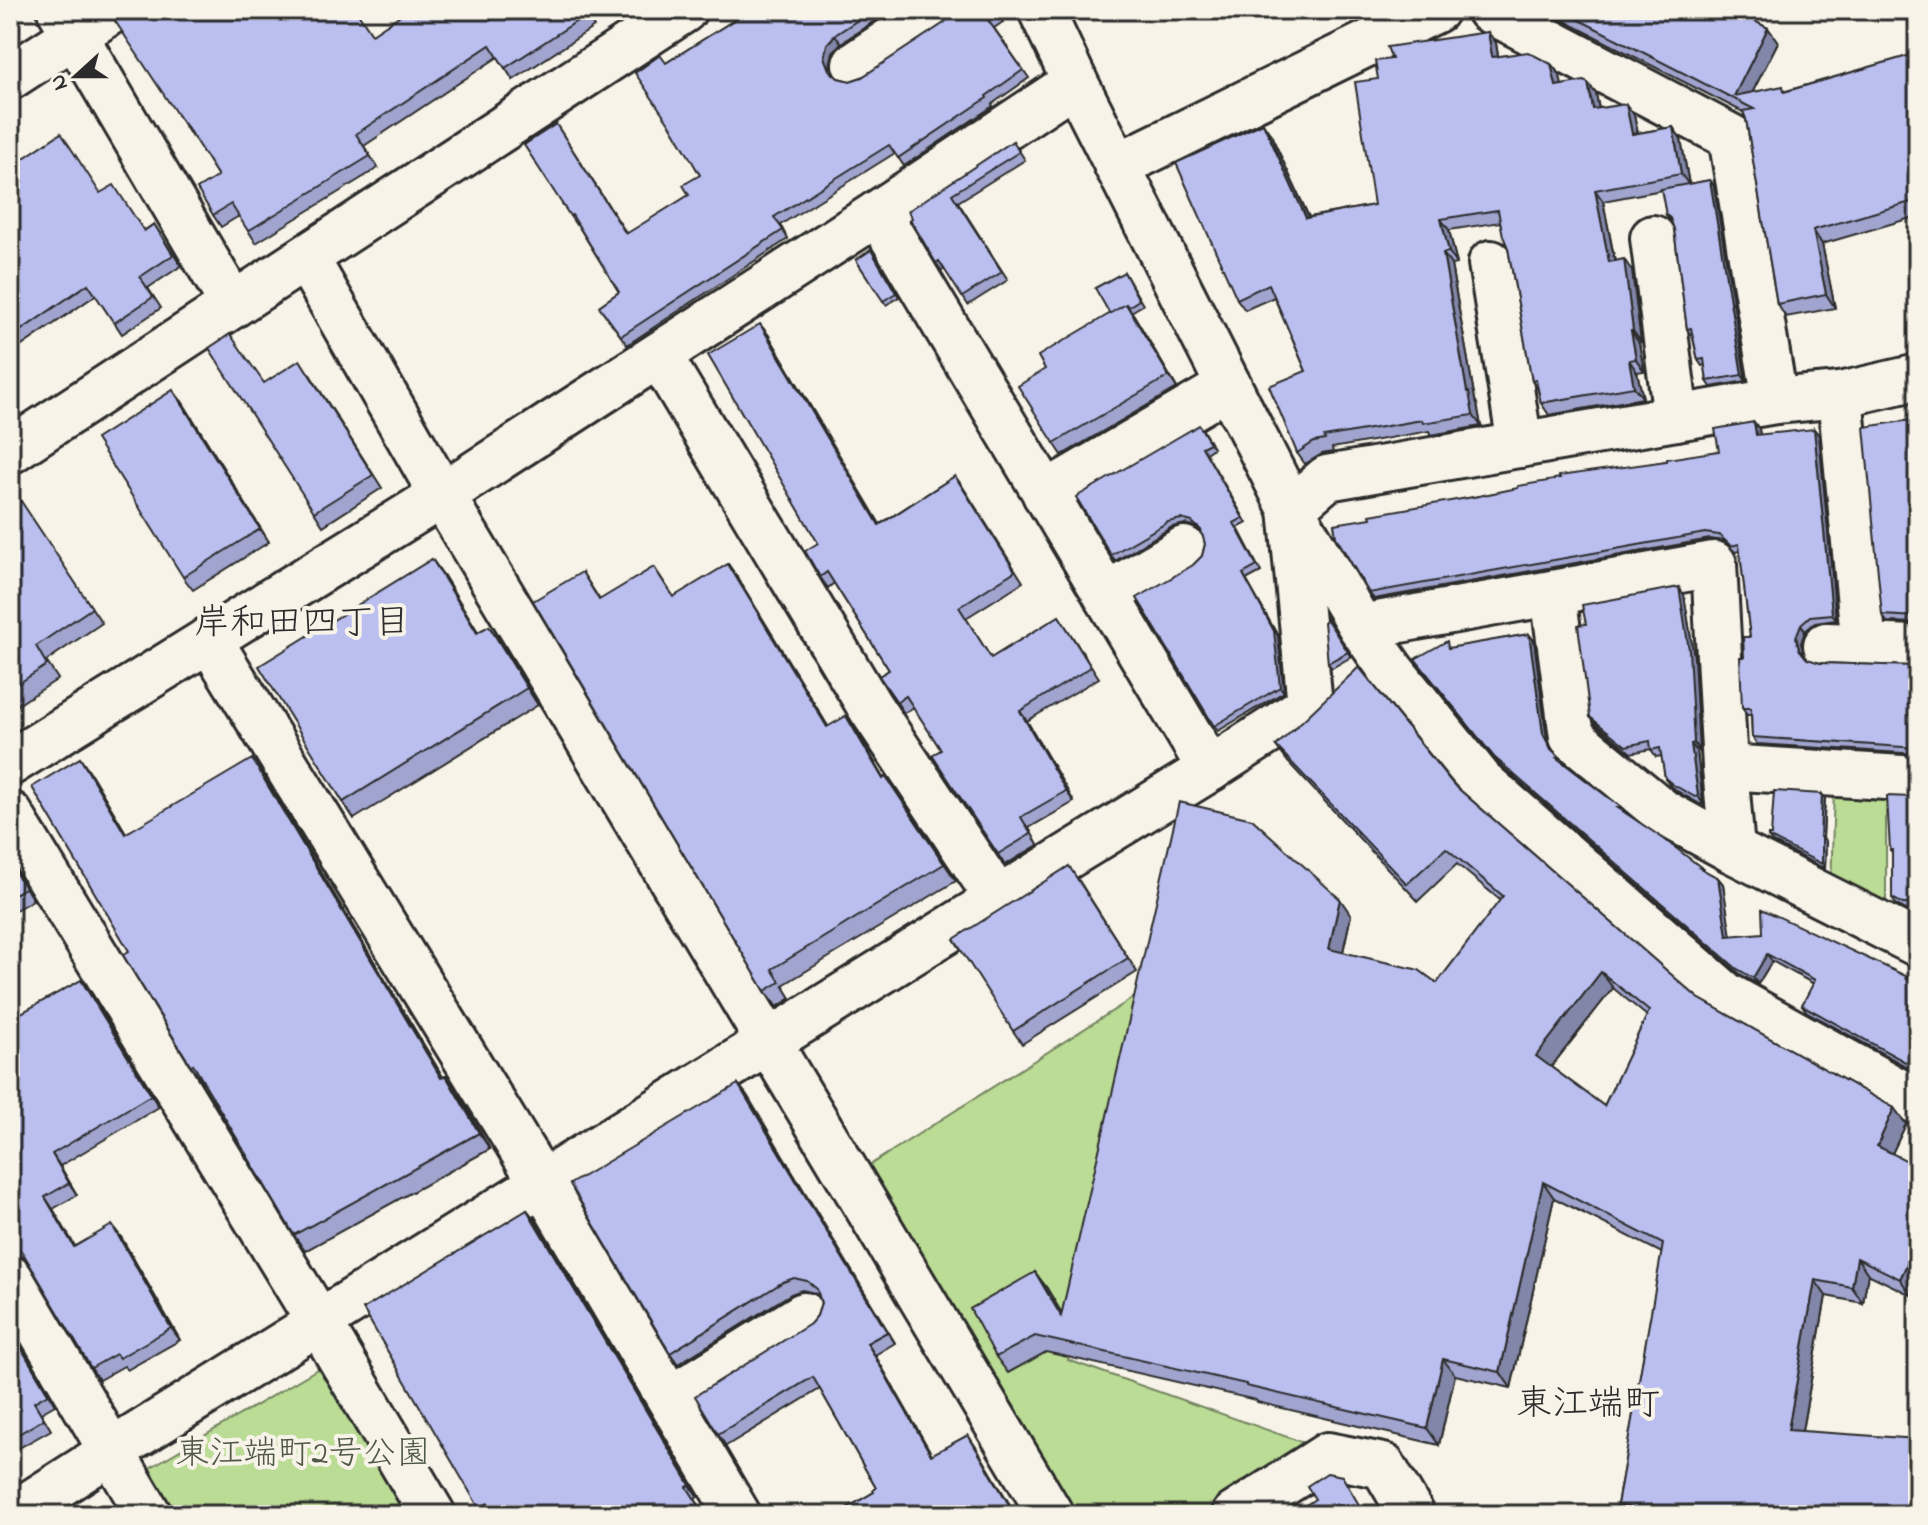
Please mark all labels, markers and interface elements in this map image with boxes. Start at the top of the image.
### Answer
north arrow [36,36,116,116]
text: N [43,69,78,95]
district label: 岸和田四丁目 [194,598,410,651]
district label: 東江端町 [1516,1379,1660,1432]
park label: 東江端町2号公園 [176,1430,430,1480]

